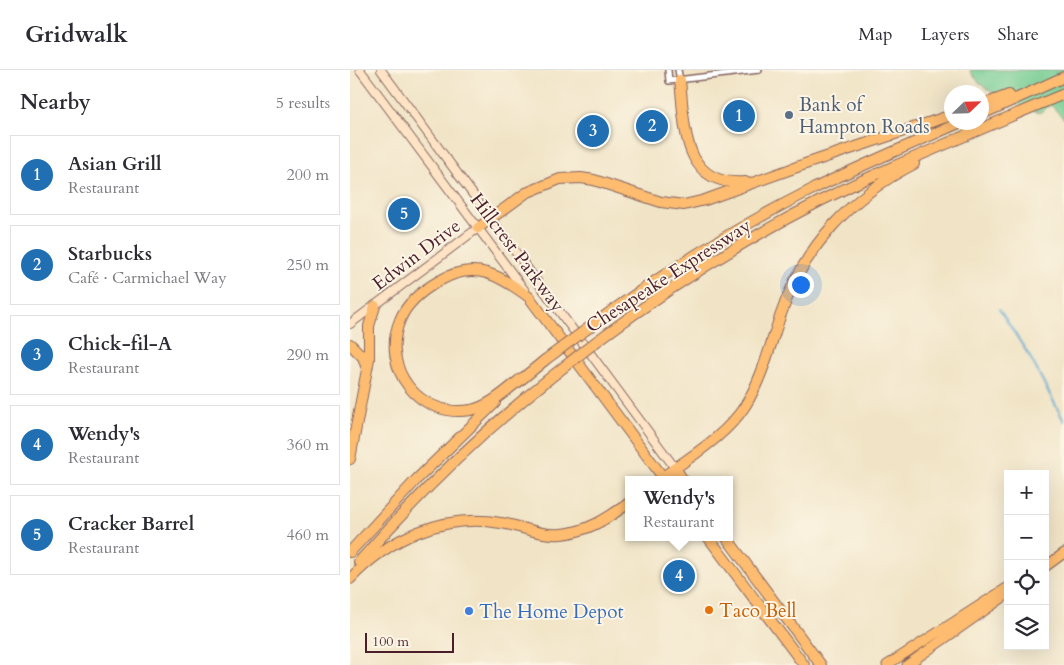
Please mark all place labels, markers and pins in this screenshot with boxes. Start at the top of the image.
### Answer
place label: Bank of Hampton Roads [799,92,930,140]
pin: 1 [723,97,755,135]
pin: 2 [636,107,668,145]
marker: Bank of Hampton Roads [783,109,795,121]
pin: 3 [577,112,609,150]
pin: 5 [388,195,420,233]
pin: 4 [663,557,695,595]
place label: Taco Bell [719,598,797,624]
place label: The Home Depot [479,599,624,625]
marker: Taco Bell [703,604,715,616]
marker: The Home Depot [463,605,475,617]

